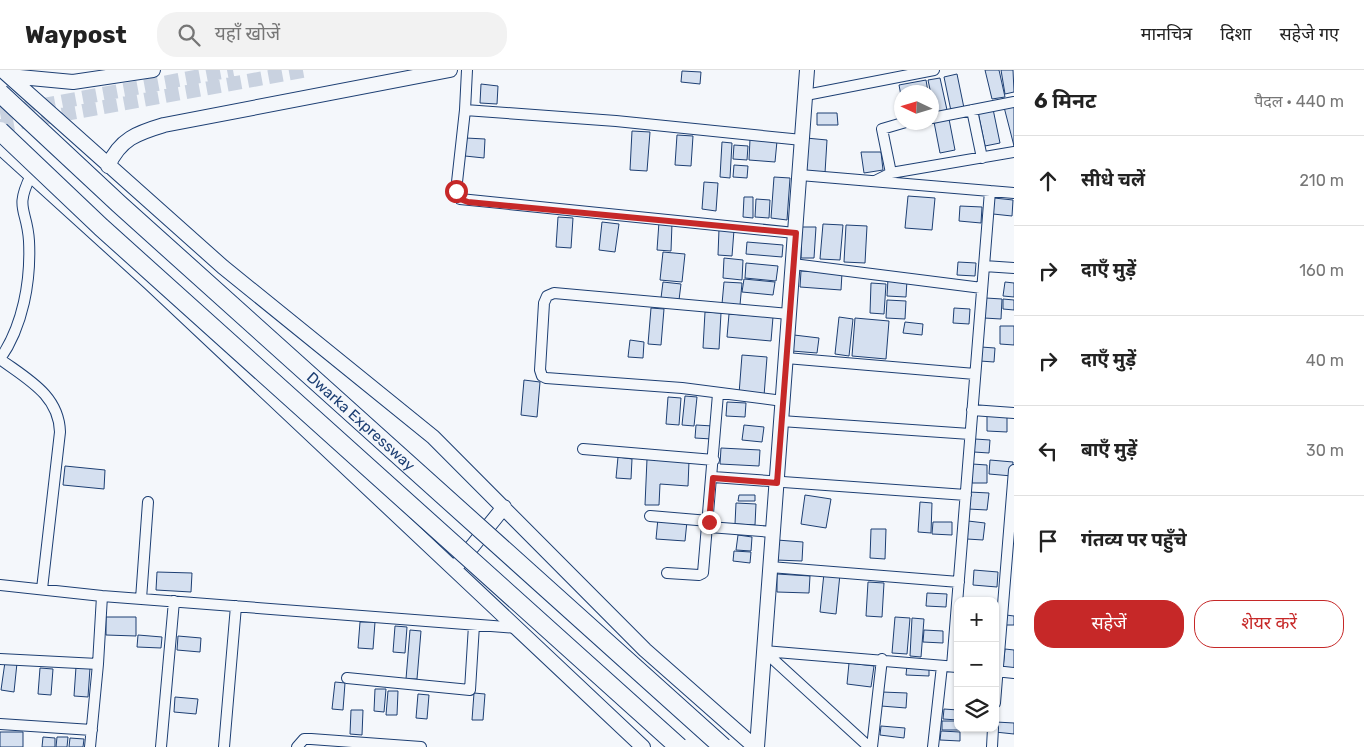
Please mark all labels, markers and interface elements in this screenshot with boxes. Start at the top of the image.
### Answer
search box [157,12,507,57]
text: Waypost [25,21,127,49]
icon: search [175,21,203,49]
text: यहाँ खोजें [215,22,280,45]
text: मानचित्र [1141,23,1192,45]
text: दिशा [1220,23,1251,45]
text: सहेजे गए [1279,23,1339,45]
north arrow [894,85,939,130]
text: 6 मिनट [1034,88,1096,113]
text: पैदल · 440 m [1254,92,1344,111]
icon: ahead [1034,167,1062,195]
text: सीधे चलें [1081,168,1145,191]
text: 210 m [1299,171,1344,190]
route start [445,180,468,203]
icon: right [1034,257,1062,285]
text: दाएँ मुड़ें [1081,258,1136,281]
text: 160 m [1299,261,1344,280]
icon: right [1034,347,1062,375]
text: दाएँ मुड़ें [1081,348,1136,371]
text: 40 m [1306,351,1344,370]
street label: Dwarka Expressway [303,368,419,475]
icon: left [1034,437,1062,465]
text: बाएँ मुड़ें [1081,438,1137,461]
text: 30 m [1306,441,1344,460]
route end [698,511,721,534]
icon: arrive [1034,527,1062,555]
text: गंतव्य पर पहुँचे [1081,528,1187,551]
map controls [954,597,999,732]
button: + [954,597,999,642]
button: सहेजें [1034,600,1184,648]
button: शेयर करें [1194,600,1344,648]
button: − [954,642,999,687]
button: layers [954,687,999,732]

